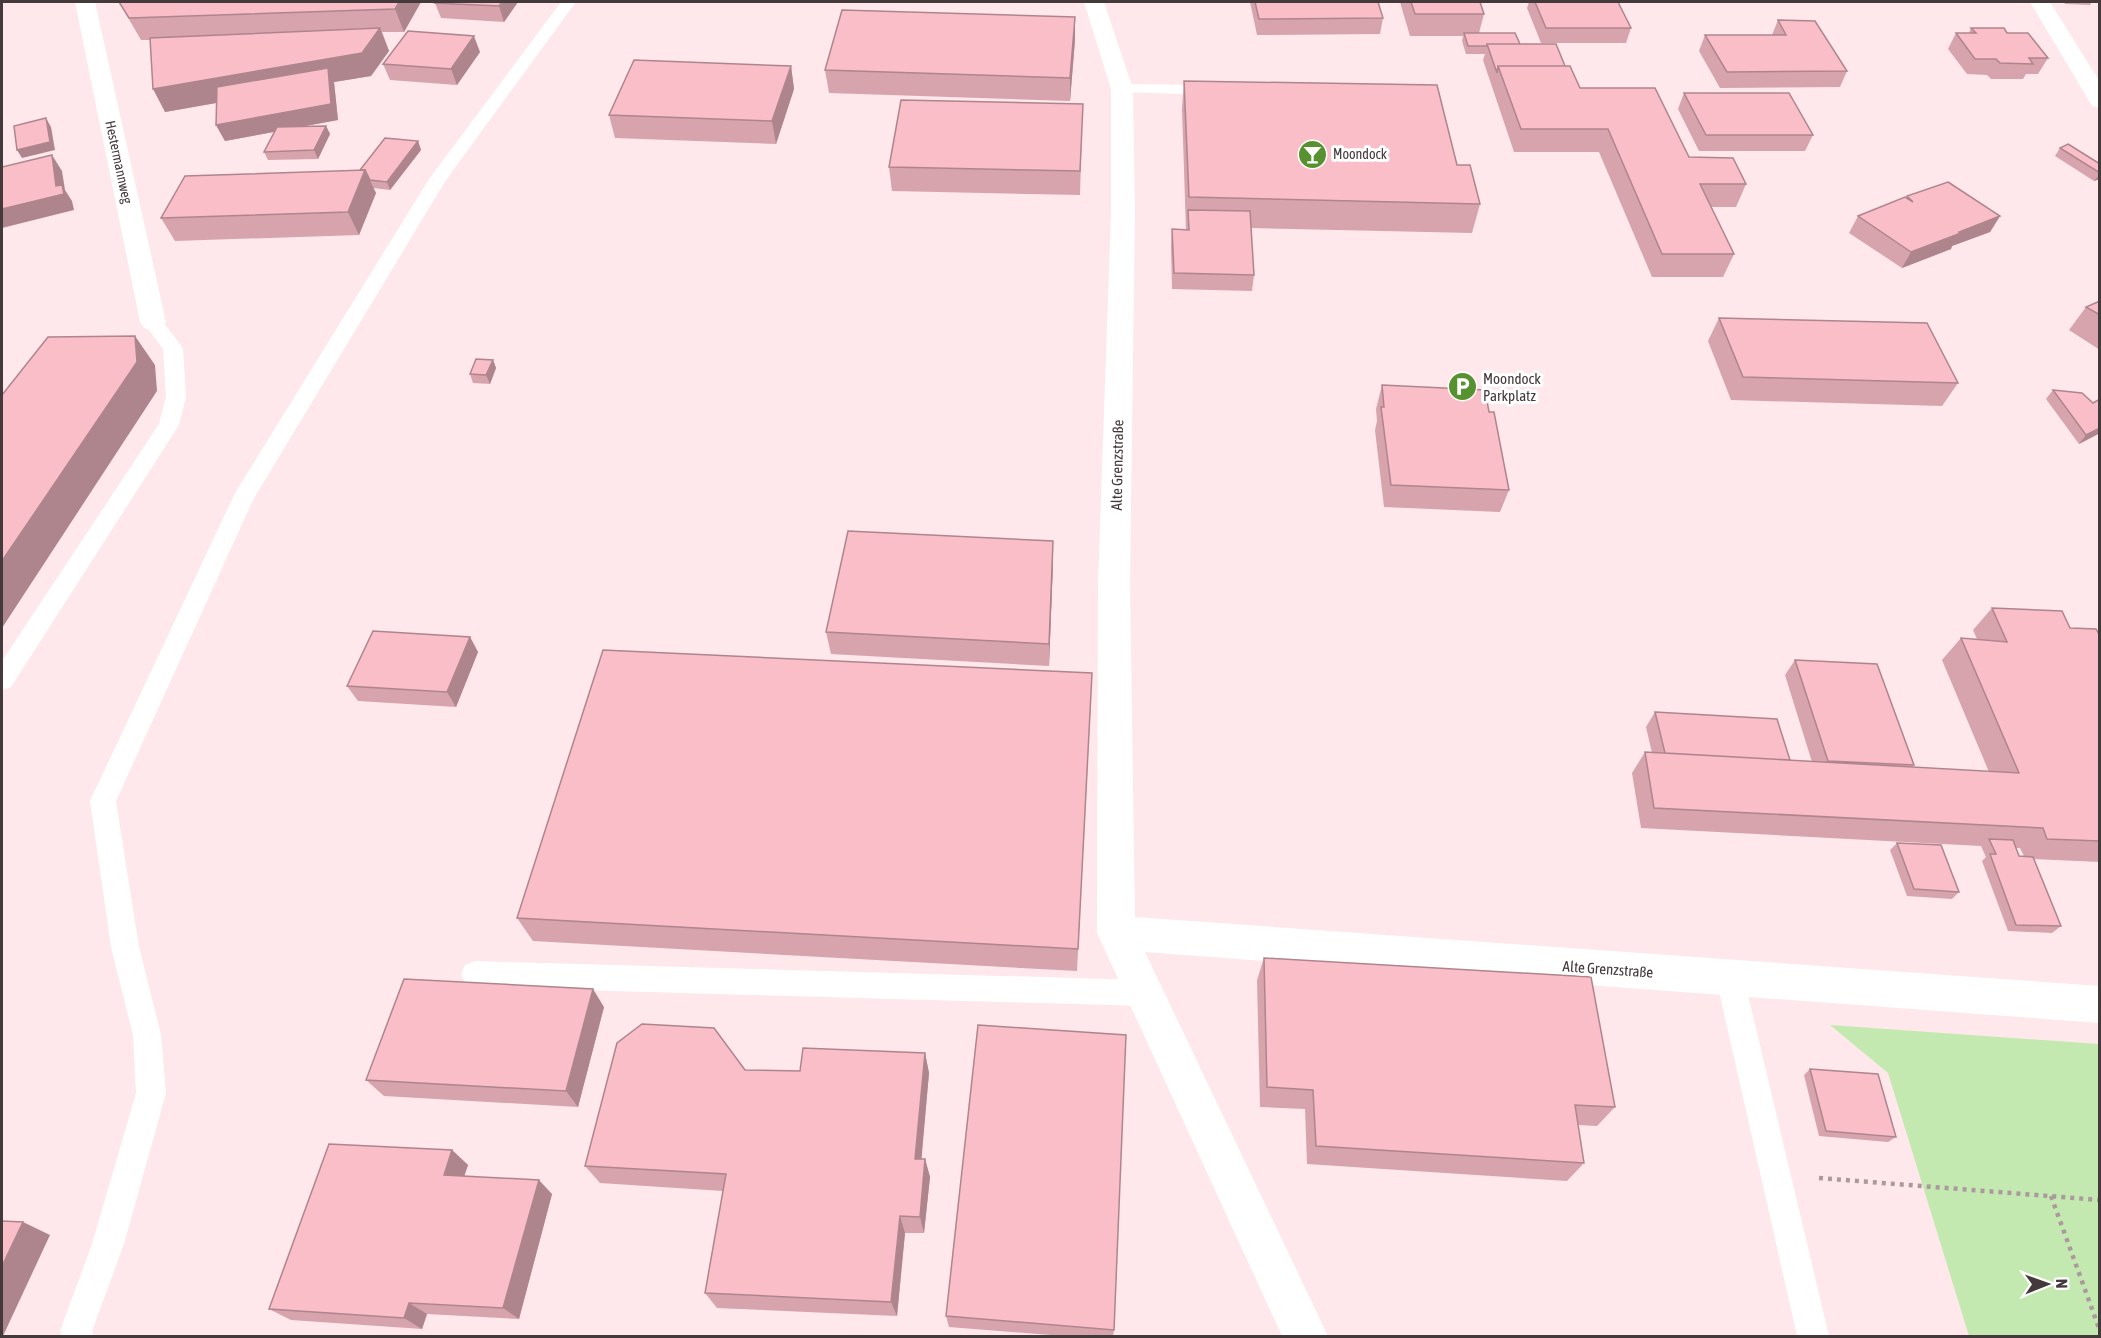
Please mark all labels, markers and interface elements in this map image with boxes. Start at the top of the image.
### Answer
street label: Hestermannweg [102,119,136,205]
bar icon: Moondock [1296,138,1328,170]
place label: Moondock [1333,146,1387,162]
place label: Moondock Parkplatz [1483,370,1541,404]
parking icon: Moondock Parkplatz [1446,371,1478,403]
street label: Alte Grenzstraße [1108,419,1126,511]
street label: Alte Grenzstraße [1562,957,1654,981]
north arrow [2017,1254,2077,1314]
text: N [2053,1279,2071,1289]

